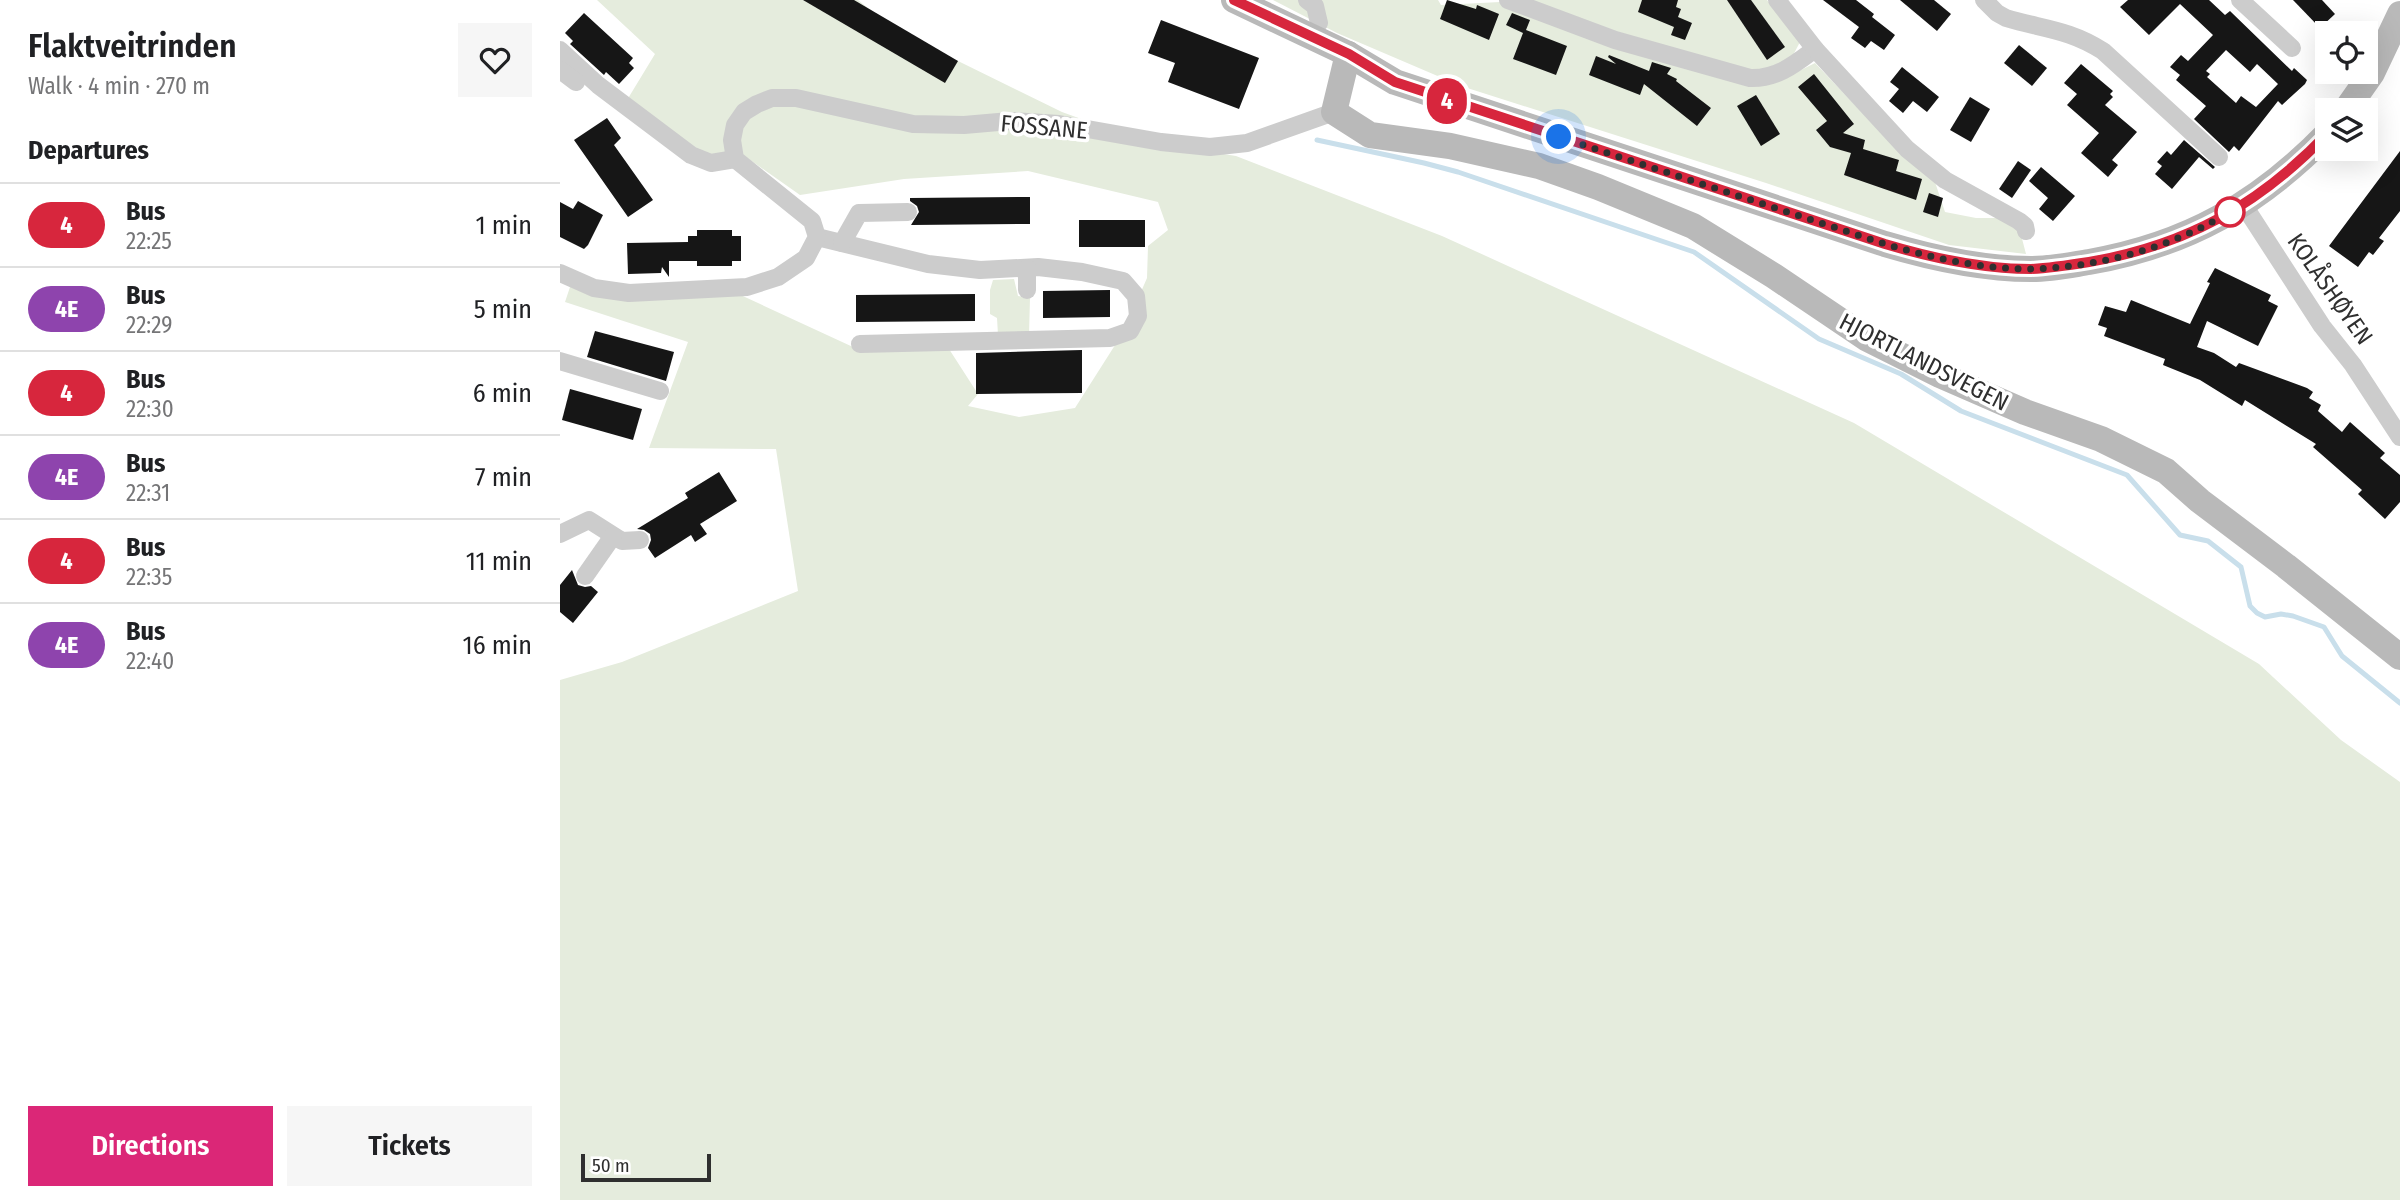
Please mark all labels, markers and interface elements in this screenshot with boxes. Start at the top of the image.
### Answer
map controls [2315,21,2378,161]
button: locate [2315,21,2378,84]
button: heart [458,23,532,97]
text: Flaktveitrinden [28,26,236,66]
text: Walk · 4 min · 270 m [28,72,210,100]
line badge: 4 [1424,78,1470,124]
text: 4 [1441,87,1453,115]
button: layers [2315,98,2378,161]
street label: FOSSANE [999,109,1089,145]
your location [1541,119,1576,154]
text: Departures [28,135,149,166]
text: Bus [126,196,165,227]
unlabelled marker [2215,197,2245,227]
text: 1 min [476,210,532,241]
text: 4 [60,211,73,239]
text: 22:25 [126,227,172,255]
street label: KOLÅSHØYEN [2281,227,2379,350]
text: Bus [126,280,165,311]
text: 5 min [474,294,532,325]
text: 4E [55,295,78,323]
street label: HJORTLANDSVEGEN [1835,307,2013,417]
text: 22:29 [126,311,172,339]
text: Bus [126,364,165,395]
text: 6 min [473,378,532,409]
text: 4 [60,379,73,407]
text: 22:30 [126,395,174,423]
text: Bus [126,448,165,479]
text: 7 min [475,462,532,493]
text: 4E [55,463,78,491]
text: 22:31 [126,479,170,507]
text: Bus [126,532,165,563]
text: 11 min [466,546,532,577]
text: 4 [60,547,73,575]
text: 22:35 [126,563,172,591]
text: Bus [126,616,165,647]
text: 16 min [463,630,532,661]
text: 4E [55,631,78,659]
text: 22:40 [126,647,174,675]
button: Directions [28,1106,273,1186]
button: Tickets [287,1106,532,1186]
scale bar [581,1151,710,1183]
text: 50 m [592,1154,630,1177]

